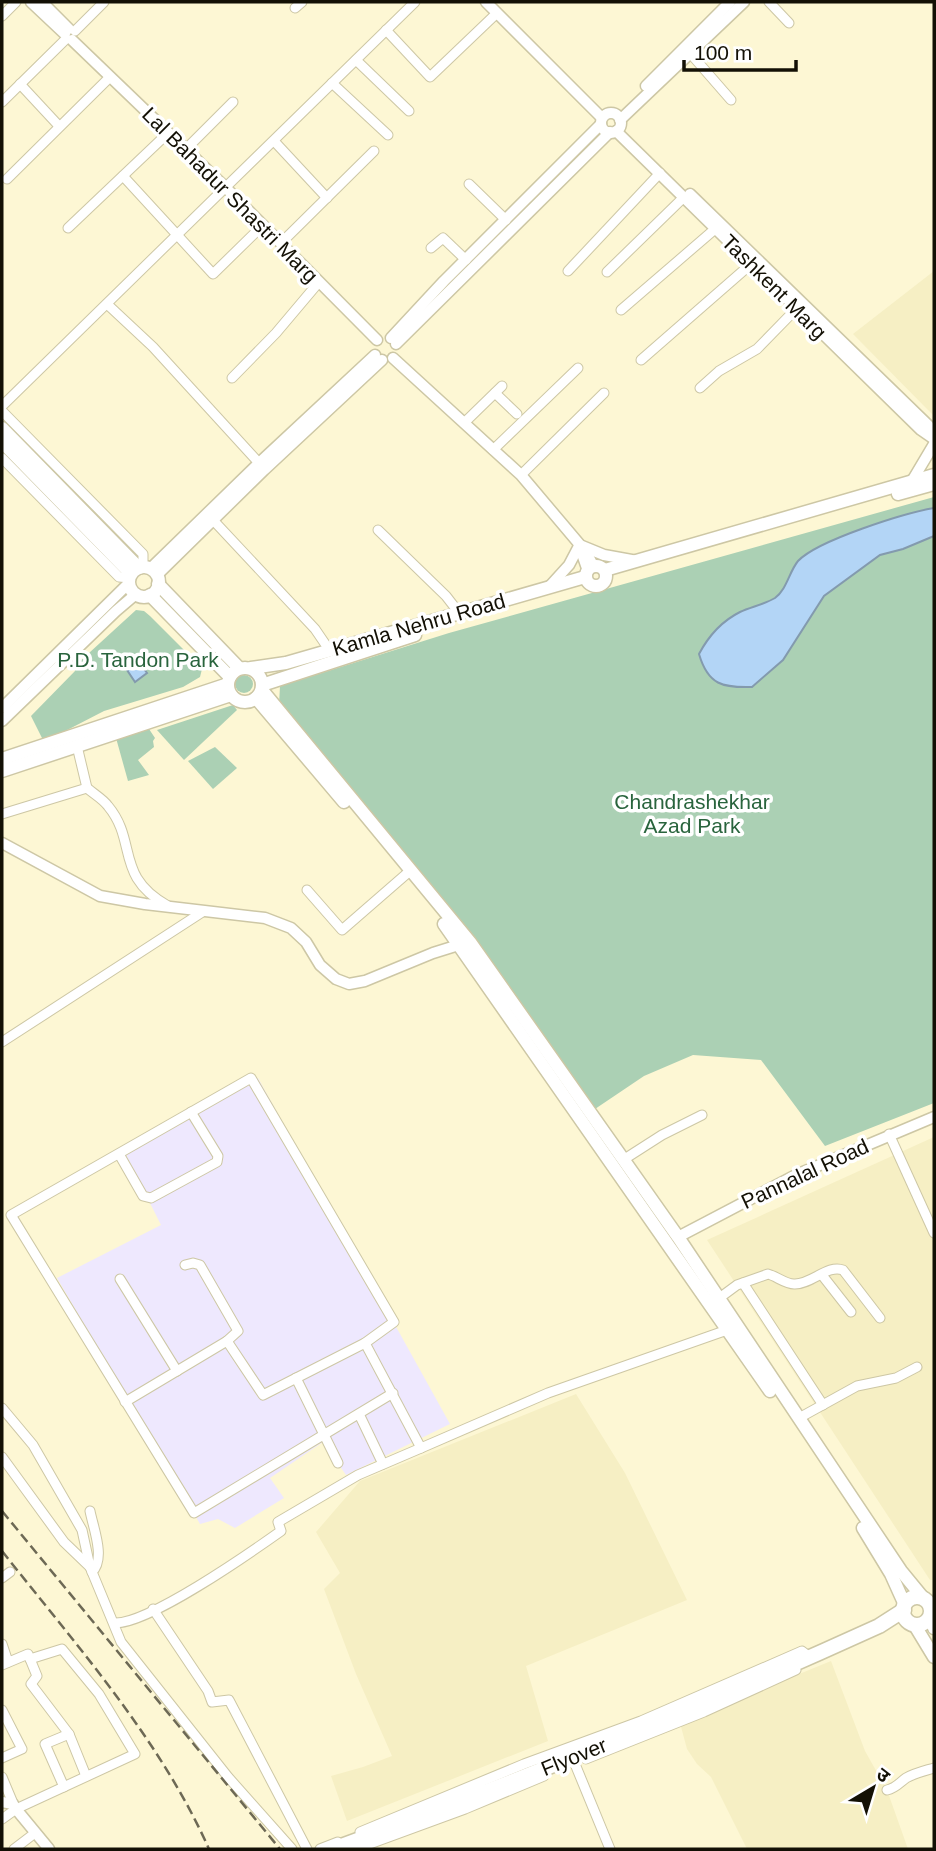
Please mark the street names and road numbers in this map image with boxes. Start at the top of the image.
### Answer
street label: Lal Bahadur Shastri Marg [138,102,323,287]
street label: Tashkent Marg [718,230,831,343]
street label: Kamla Nehru Road [330,589,508,660]
street label: Pannalal Road [737,1134,872,1213]
street label: Flyover [538,1733,610,1780]

